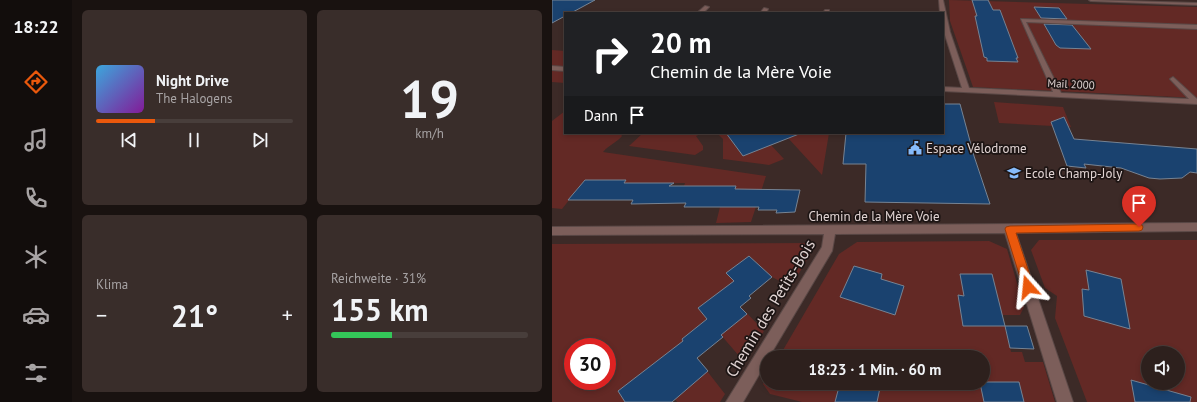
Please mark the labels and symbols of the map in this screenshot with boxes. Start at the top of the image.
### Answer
street label: Mail 2000 [1047,76,1095,92]
public building icon: Espace Vélodrome [907,140,923,156]
place label: Espace Vélodrome [926,140,1027,157]
school or university icon: Ecole Champ-Joly [1006,165,1022,181]
place label: Ecole Champ-Joly [1025,165,1122,182]
pin [1122,186,1156,227]
street label: Chemin de la Mère Voie [808,208,940,225]
street label: Chemin des Petits-Bois [721,235,819,380]
position arrow [1007,266,1049,308]
speed limit sign: 30 [564,338,616,390]

